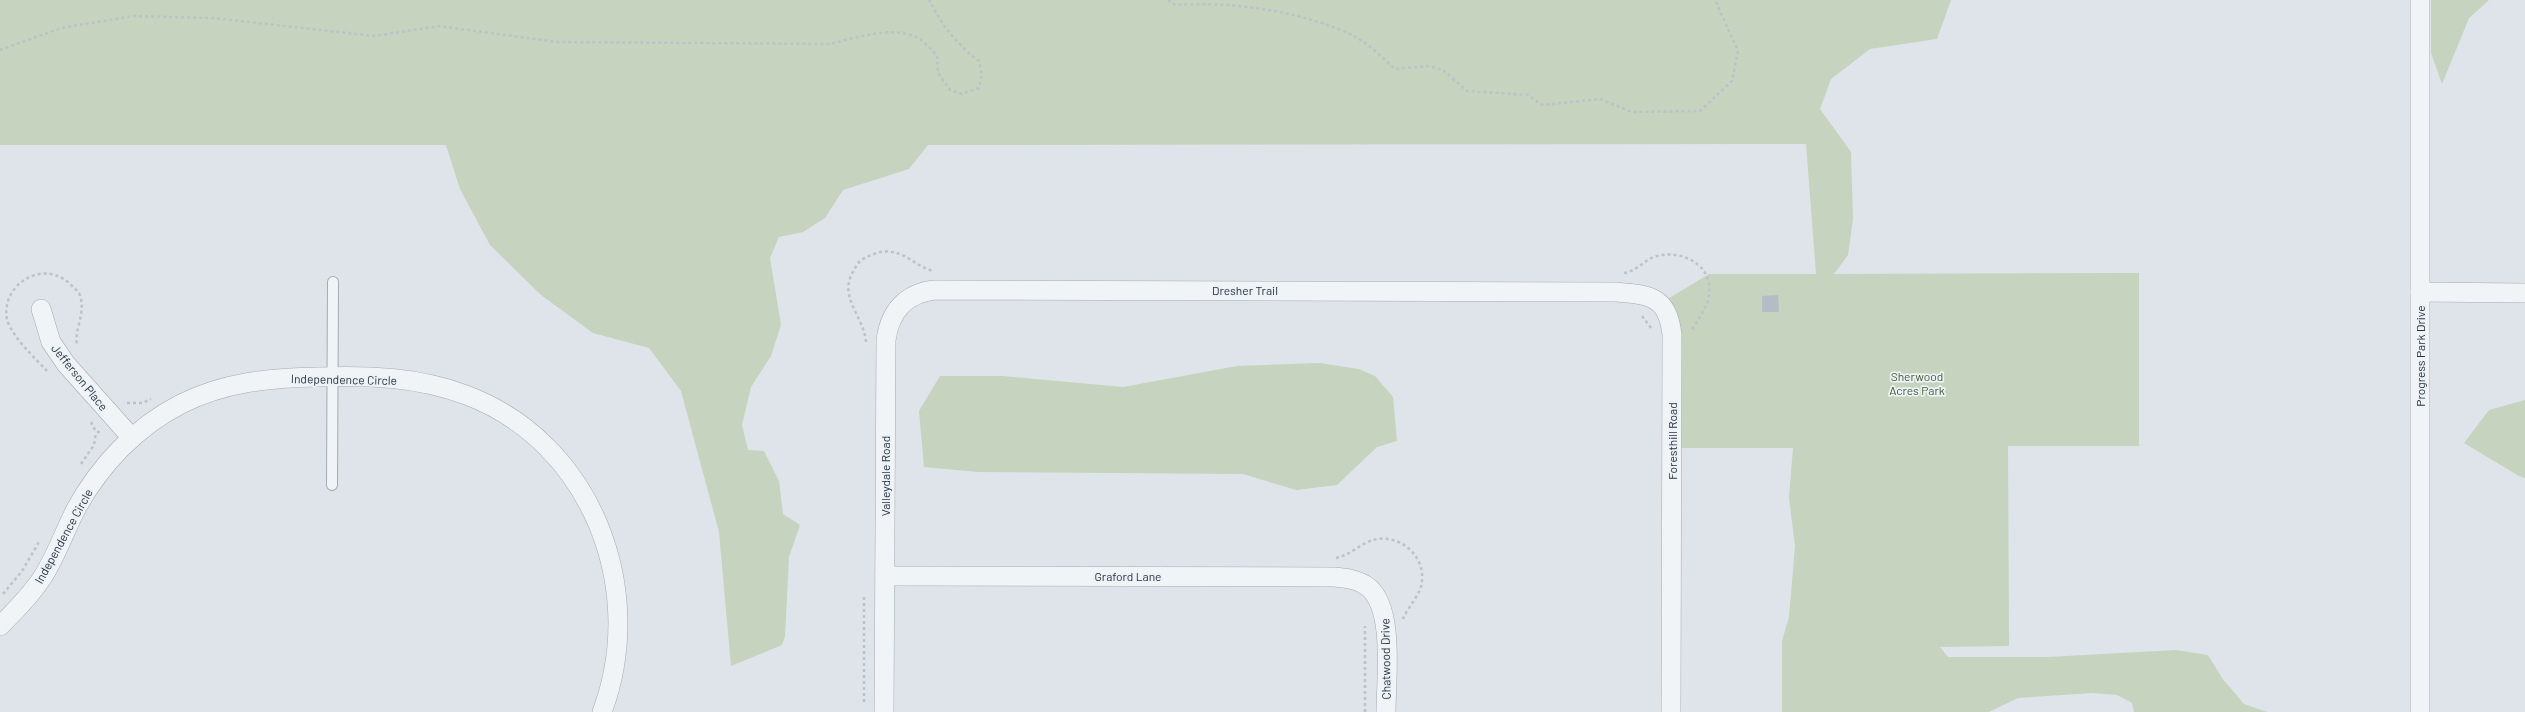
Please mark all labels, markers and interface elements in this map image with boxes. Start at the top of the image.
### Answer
street label: Dresher Trail [1212,283,1278,297]
street label: Progress Park Drive [2413,305,2427,407]
street label: Jefferson Place [49,341,111,413]
park label: Sherwood Acres Park [1889,369,1945,397]
street label: Independence Circle [291,371,397,387]
street label: Foresthill Road [1665,402,1679,480]
street label: Valleydale Road [878,436,892,516]
street label: Independence Circle [31,486,95,586]
street label: Graford Lane [1094,569,1162,583]
street label: Chatwood Drive [1377,618,1393,700]

